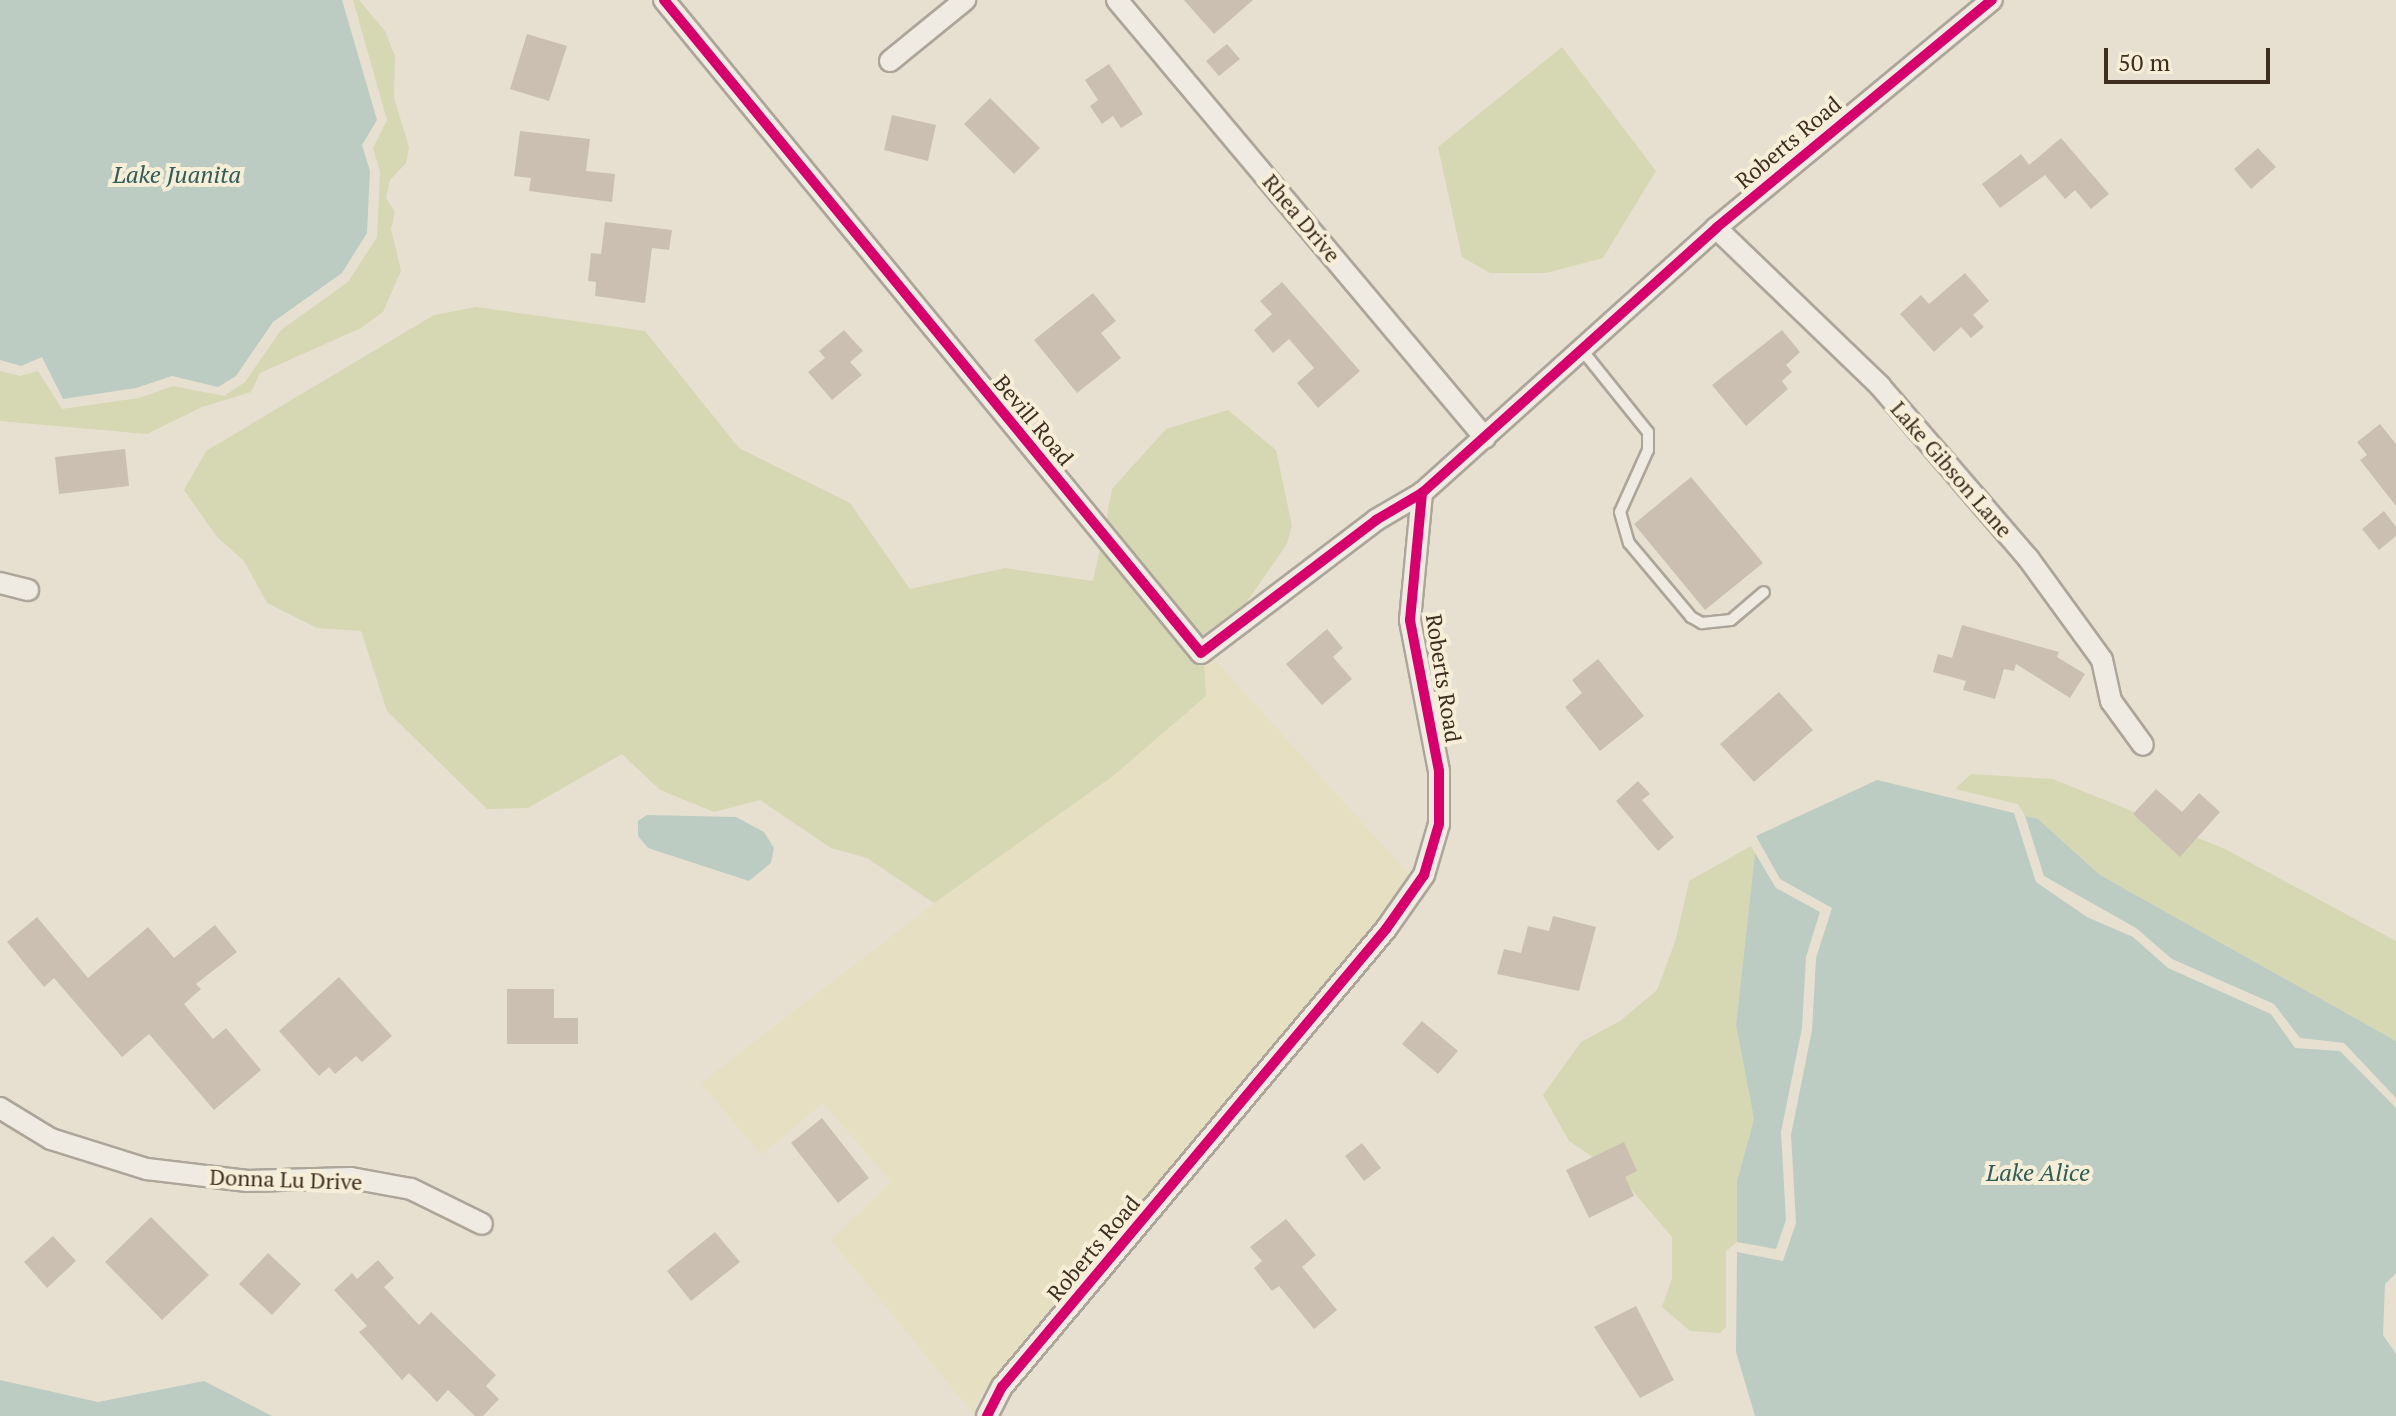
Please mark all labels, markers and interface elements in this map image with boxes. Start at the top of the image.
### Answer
scale bar [2108,32,2274,82]
text: 50 m [2118,46,2170,78]
street label: Roberts Road [1730,90,1846,194]
water label: Lake Juanita [113,161,241,189]
street label: Rhea Drive [1258,169,1346,267]
street label: Bevill Road [989,370,1079,470]
street label: Lake Gibson Lane [1886,395,2018,543]
street label: Roberts Road [1421,612,1467,744]
water label: Lake Alice [1986,1159,2090,1187]
street label: Donna Lu Drive [209,1163,363,1195]
street label: Roberts Road [1041,1190,1145,1306]

